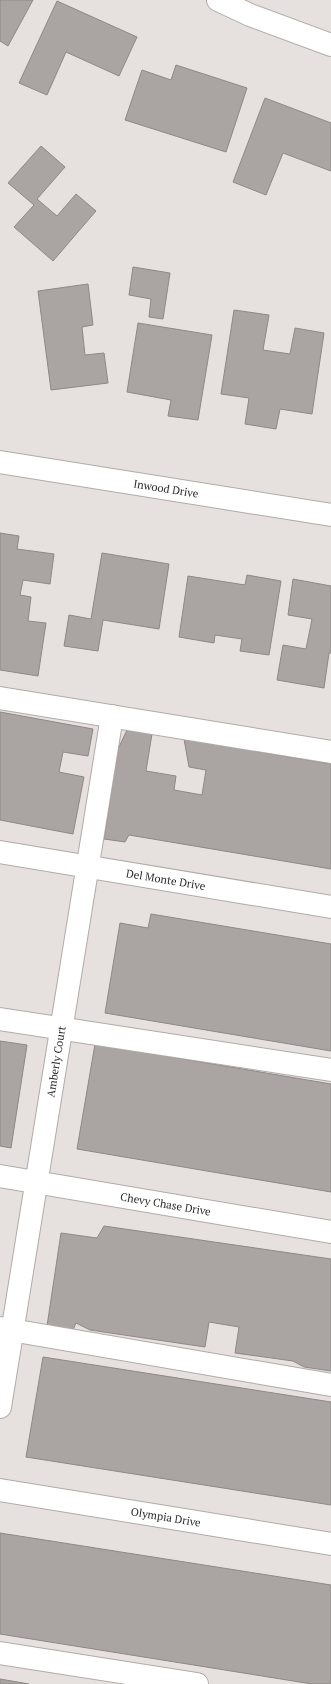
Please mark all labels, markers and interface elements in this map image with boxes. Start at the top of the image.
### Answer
street label: Inwood Drive [132,476,200,501]
street label: Del Monte Drive [125,866,207,893]
street label: Amberly Court [43,1025,69,1098]
street label: Chevy Chase Drive [119,1189,212,1219]
street label: Olympia Drive [130,1504,202,1530]

